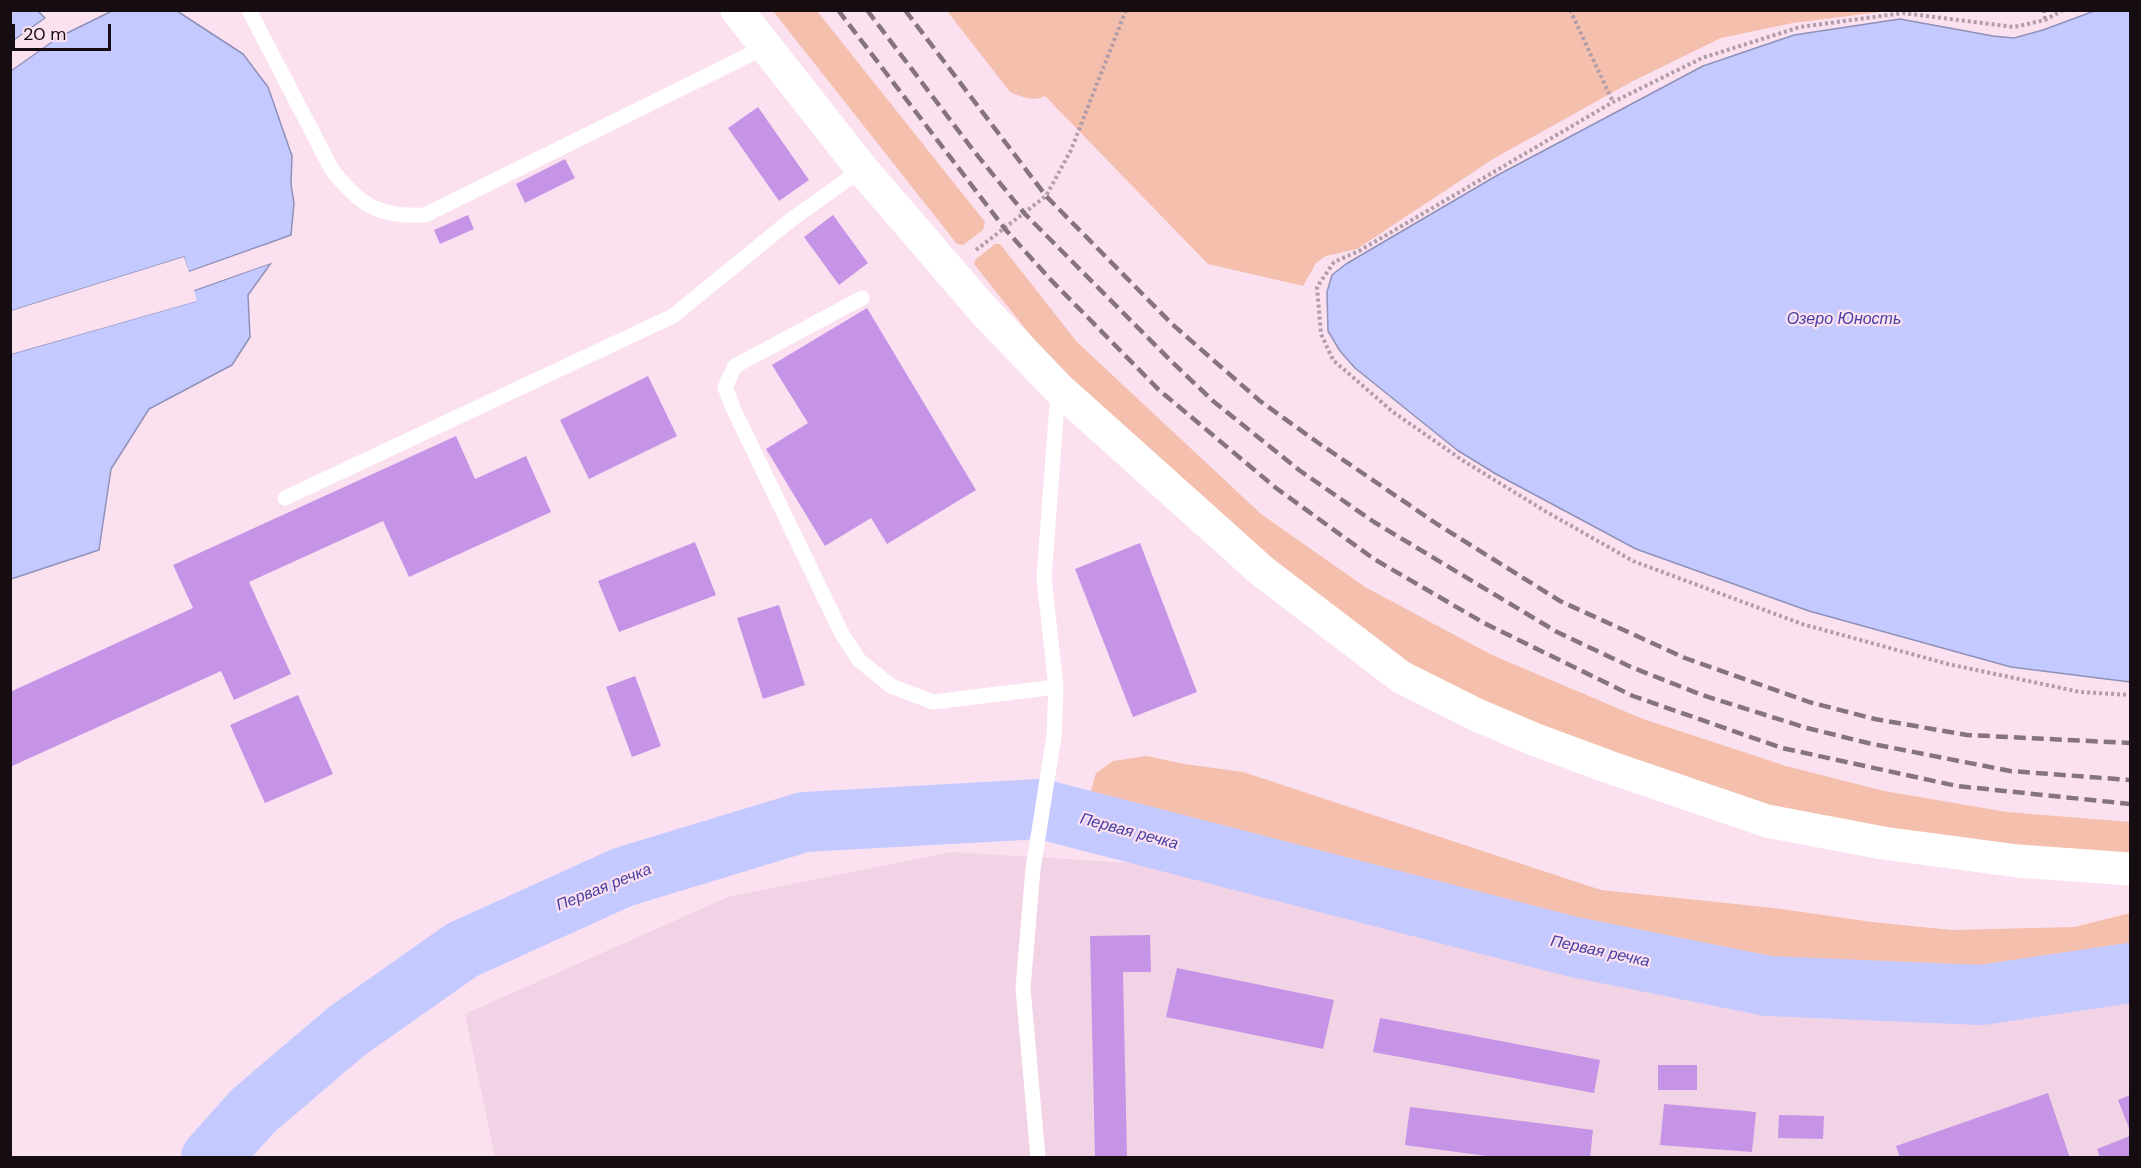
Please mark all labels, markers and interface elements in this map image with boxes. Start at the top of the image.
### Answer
scale bar [15,12,114,50]
text: 20 m [23,22,66,46]
water label: Озеро Юность [1787,310,1901,330]
water label: Первая речка [1078,810,1180,854]
water label: Первая речка [554,860,654,916]
water label: Первая речка [1549,932,1651,972]

